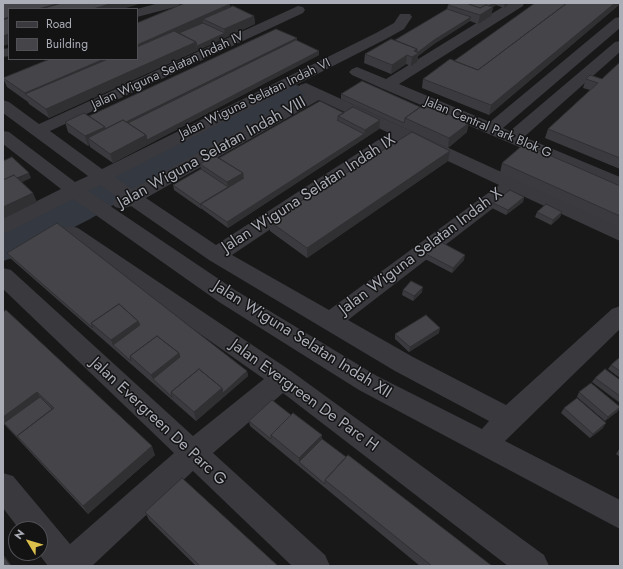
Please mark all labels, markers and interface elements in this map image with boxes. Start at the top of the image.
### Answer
legend [8,8,138,60]
text: Road [46,15,72,33]
street label: Jalan Wiguna Selatan Indah IV [89,29,247,113]
text: Building [46,35,88,53]
street label: Jalan Wiguna Selatan Indah VI [177,56,333,142]
street label: Jalan Wiguna Selatan Indah VIII [115,93,309,213]
street label: Jalan Central Park Blok G [422,94,554,162]
street label: Jalan Wiguna Selatan Indah IX [219,131,399,257]
street label: Jalan Wiguna Selatan Indah X [336,184,506,320]
street label: Jalan Wiguna Selatan Indah XII [209,277,395,403]
street label: Jalan Evergreen De Parc H [226,336,382,456]
street label: Jalan Evergreen De Parc G [86,354,230,490]
north arrow [8,521,48,561]
text: N [10,526,28,543]

